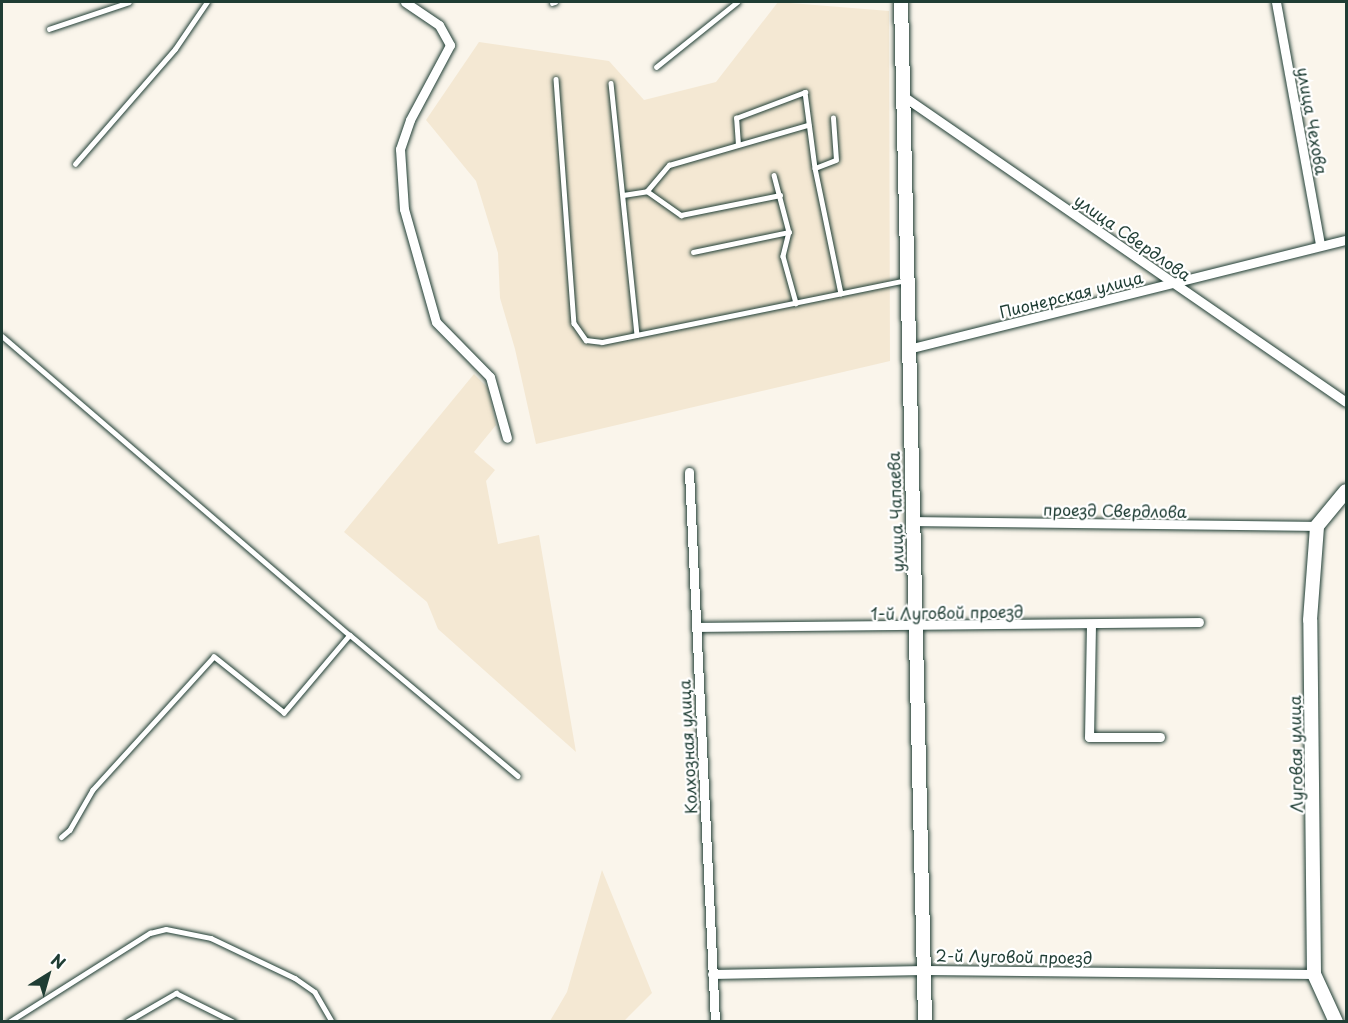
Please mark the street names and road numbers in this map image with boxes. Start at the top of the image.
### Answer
street label: улица Чехова [1294,65,1332,177]
street label: улица Свердлова [1071,189,1195,285]
street label: Пионерская улица [997,267,1145,321]
street label: улица Чапаева [883,451,907,573]
street label: проезд Свердлова [1043,499,1187,521]
street label: 1-й Луговой проезд [870,601,1024,623]
street label: Колхозная улица [674,679,700,815]
street label: Луговая улица [1284,695,1306,813]
street label: 2-й Луговой проезд [935,945,1093,967]

